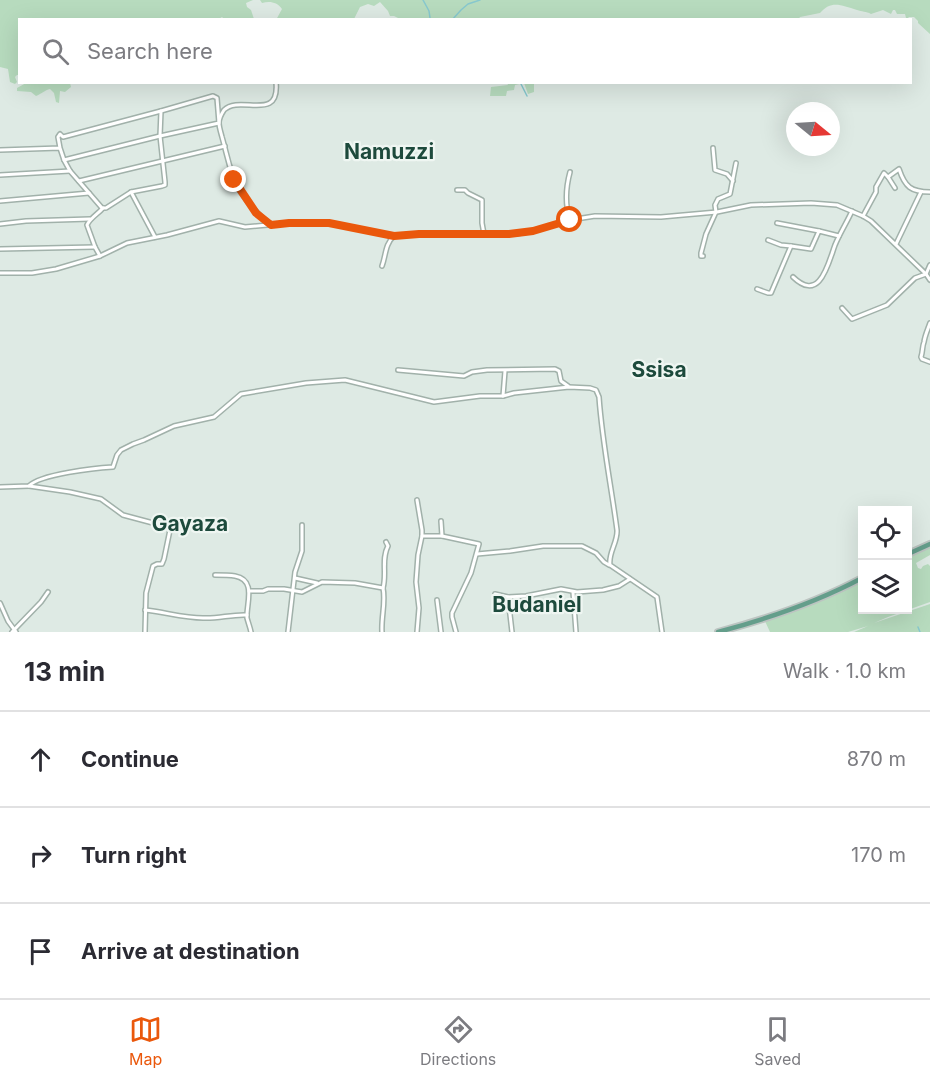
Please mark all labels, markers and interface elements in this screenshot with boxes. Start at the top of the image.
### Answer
search box [18,18,912,84]
icon: search [39,35,72,68]
text: Search here [87,38,213,64]
north arrow [786,102,840,156]
district label: Namuzzi [344,139,434,164]
route end [220,166,246,192]
route start [556,206,582,232]
district label: Ssisa [631,357,687,382]
map controls [858,506,912,614]
button: locate [858,506,912,560]
district label: Gayaza [152,511,228,536]
button: layers [858,560,912,614]
district label: Budaniel [492,592,582,617]
text: 13 min [24,656,105,687]
text: Walk · 1.0 km [783,659,906,683]
icon: ahead [24,743,57,776]
text: Continue [81,746,179,772]
text: 870 m [847,747,906,771]
icon: right [24,839,57,872]
text: Turn right [81,842,187,868]
text: 170 m [851,843,906,867]
icon: arrive [24,935,57,968]
text: Arrive at destination [81,938,300,964]
tab: Map [129,1013,162,1069]
tab: Directions [420,1013,496,1069]
tab: Saved [754,1013,801,1069]

